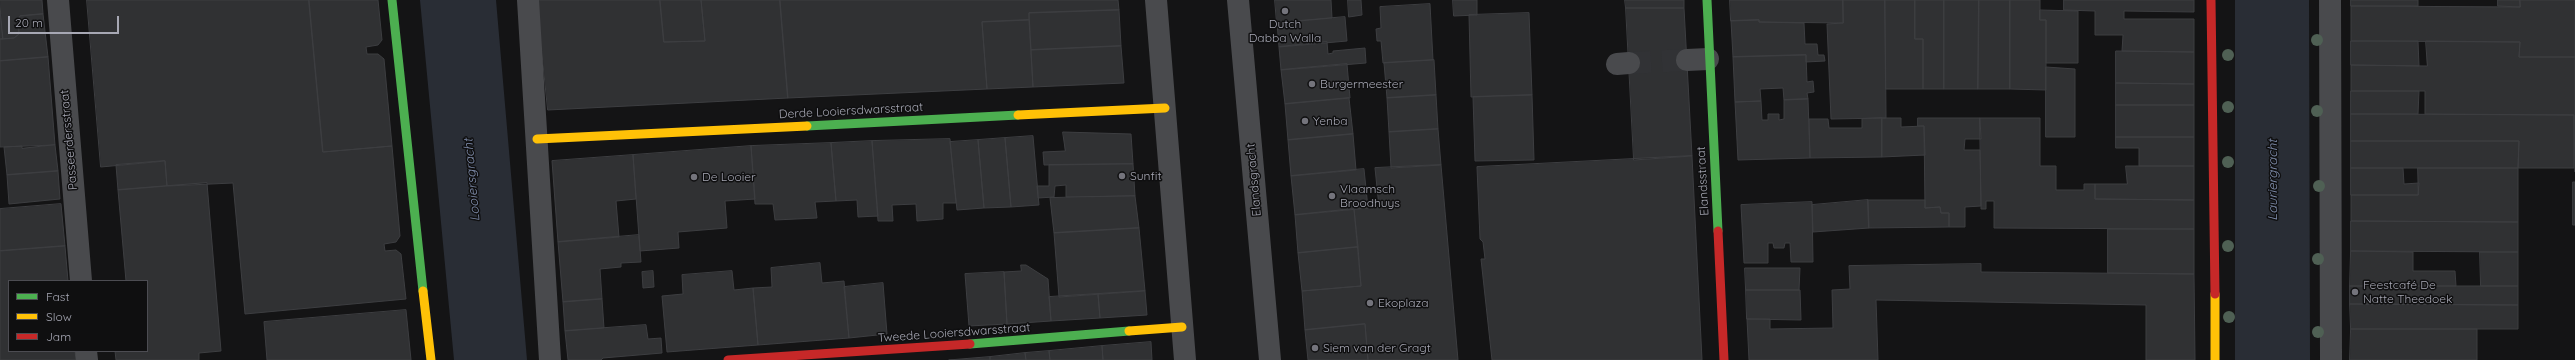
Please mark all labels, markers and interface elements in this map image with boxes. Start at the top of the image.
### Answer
marker: Dutch Dabba Walla [1280,6,1290,16]
scale bar [10,8,121,34]
text: 20 m [15,15,43,30]
place label: Dutch Dabba Walla [1249,17,1321,45]
place label: Burgermeester [1320,77,1403,91]
marker: Burgermeester [1307,79,1317,89]
street label: Passeerdersstraat [57,89,81,191]
street label: Derde Looiersdwarsstraat [779,100,923,122]
place label: Yenba [1313,114,1347,128]
marker: Yenba [1300,116,1310,126]
water label: Looiersgracht [461,138,483,222]
water label: Lauriergracht [2265,139,2281,221]
street label: Elandsgracht [1244,143,1264,217]
street label: Elandsstraat [1694,146,1712,216]
place label: Sunfit [1130,169,1161,183]
place label: De Looier [702,170,756,184]
marker: Sunfit [1117,171,1127,181]
marker: De Looier [689,172,699,182]
place label: Vlaamsch Broodhuys [1340,182,1400,210]
marker: Vlaamsch Broodhuys [1327,191,1337,201]
place label: Feestcafé De Natte Theedoek [2363,278,2452,306]
legend [8,280,148,352]
marker: Feestcafé De Natte Theedoek [2350,287,2360,297]
text: Fast [46,289,70,304]
place label: Ekoplaza [1378,296,1429,310]
marker: Ekoplaza [1365,298,1375,308]
text: Slow [46,309,72,324]
street label: Tweede Looiersdwarsstraat [877,320,1031,346]
text: Jam [46,329,71,344]
place label: Siem van der Gragt [1323,341,1431,355]
marker: Siem van der Gragt [1310,343,1320,353]

